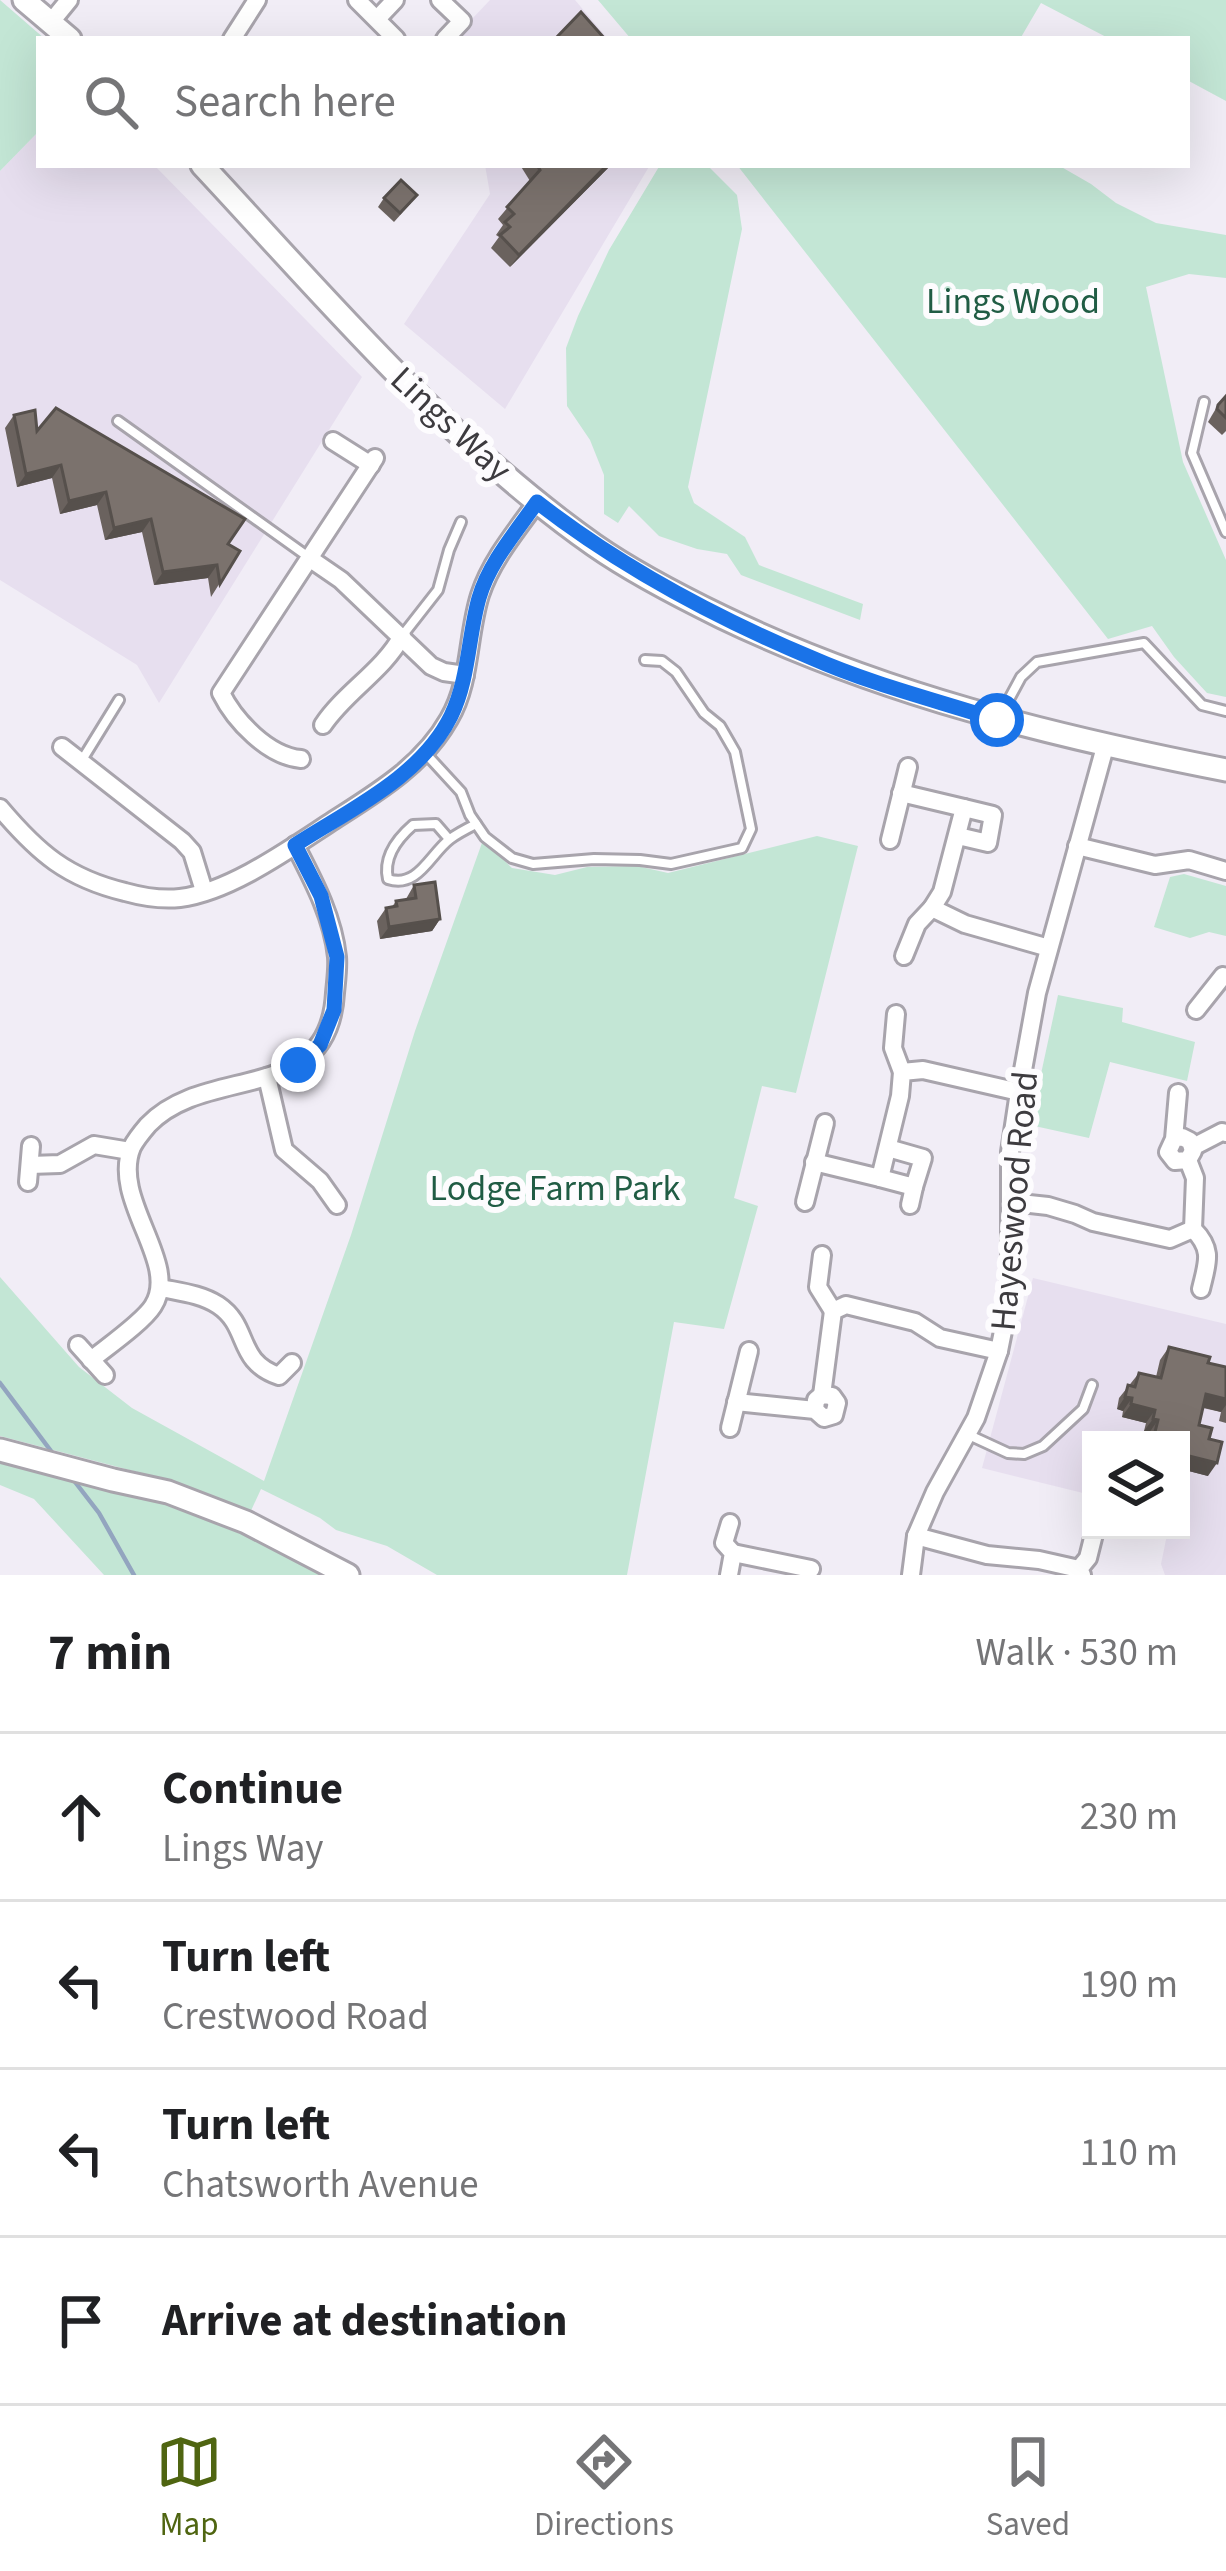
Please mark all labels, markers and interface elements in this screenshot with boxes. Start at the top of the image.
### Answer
search box [36,36,1190,168]
icon: search [78,69,144,135]
text: Search here [174,70,396,134]
park label: Lings Wood [926,276,1100,327]
street label: Lings Way [379,355,523,494]
route start [970,693,1024,747]
route end [271,1038,325,1092]
street label: Hayeswood Road [978,1069,1051,1333]
park label: Lodge Farm Park [430,1163,681,1214]
map controls [1082,1431,1190,1539]
button: layers [1082,1431,1190,1539]
text: 7 min [48,1617,172,1689]
text: Walk · 530 m [975,1625,1178,1681]
text: Continue [162,1757,343,1821]
icon: ahead [48,1784,114,1850]
text: 230 m [1080,1789,1178,1845]
text: Lings Way [162,1821,324,1877]
text: Turn left [162,1925,330,1989]
icon: left [48,1952,114,2018]
text: 190 m [1080,1957,1178,2013]
text: Crestwood Road [162,1989,429,2045]
text: Turn left [162,2093,330,2157]
icon: left [48,2120,114,2186]
text: 110 m [1080,2125,1178,2181]
text: Chatsworth Avenue [162,2157,479,2213]
icon: arrive [48,2288,114,2354]
text: Arrive at destination [162,2289,567,2353]
tab: Map [156,2429,222,2548]
tab: Directions [534,2429,674,2548]
tab: Saved [986,2429,1070,2548]

